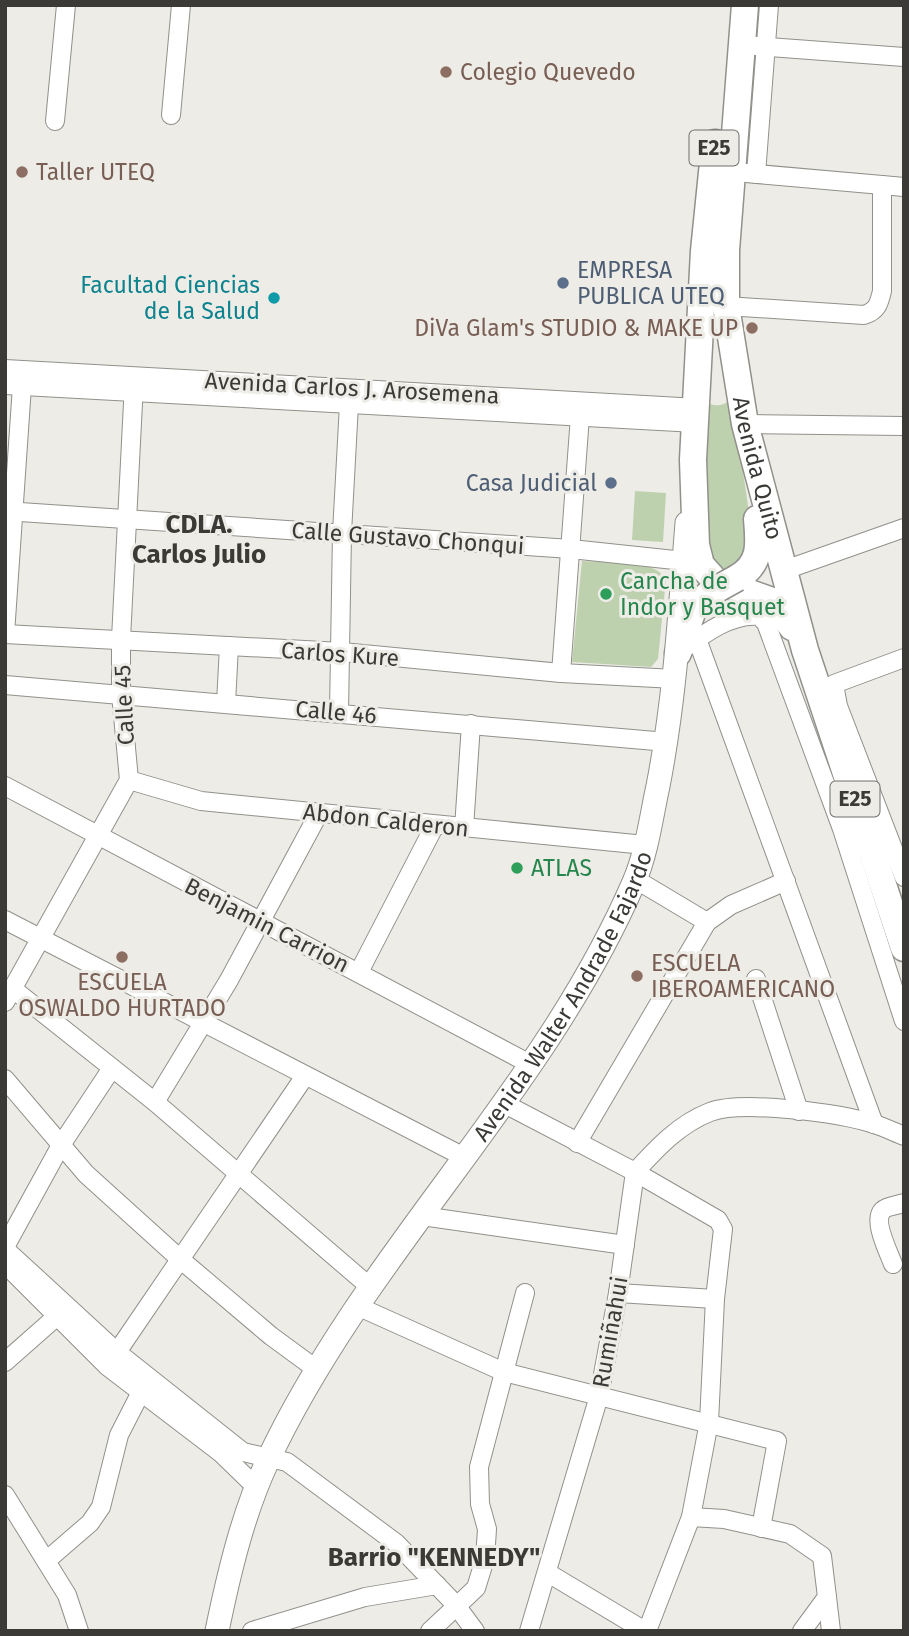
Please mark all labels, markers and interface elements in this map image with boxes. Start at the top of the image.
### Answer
place label: Colegio Quevedo [460,58,636,86]
marker: Colegio Quevedo [438,64,454,80]
road number: E25 [690,130,738,166]
place label: Taller UTEQ [36,158,155,186]
marker: Taller UTEQ [14,164,30,180]
place label: EMPRESA PUBLICA UTEQ [577,256,725,310]
place label: Facultad Ciencias de la Salud [80,271,260,325]
marker: EMPRESA PUBLICA UTEQ [555,275,571,291]
marker: Facultad Ciencias de la Salud [266,290,282,306]
place label: DiVa Glam's STUDIO & MAKE UP [414,314,738,342]
marker: DiVa Glam's STUDIO & MAKE UP [744,320,760,336]
street label: Avenida Carlos J. Arosemena [204,366,500,410]
street label: Avenida Quito [727,395,789,543]
place label: Casa Judicial [466,469,597,497]
marker: Casa Judicial [603,475,619,491]
district label: CDLA. Carlos Julio [132,509,266,570]
street label: Calle Gustavo Chonqui [291,516,525,560]
place label: Cancha de Indor y Basquet [620,567,786,621]
marker: Cancha de Indor y Basquet [598,586,614,602]
street label: Carlos Kure [280,636,400,672]
street label: Calle 45 [108,664,140,746]
street label: Calle 46 [294,695,378,729]
road number: E25 [830,782,880,816]
street label: Abdon Calderon [302,797,470,843]
street label: Avenida Walter Andrade Fajardo [467,848,658,1147]
place label: ATLAS [531,854,592,882]
marker: ATLAS [509,860,525,876]
street label: Benjamin Carrion [180,871,354,979]
marker: ESCUELA OSWALDO HURTADO [114,949,130,965]
place label: ESCUELA IBEROAMERICANO [651,949,835,1003]
place label: ESCUELA OSWALDO HURTADO [18,968,226,1022]
marker: ESCUELA IBEROAMERICANO [629,968,645,984]
street label: Rumiñahui [586,1274,634,1390]
district label: Barrio "KENNEDY" [328,1542,540,1573]

